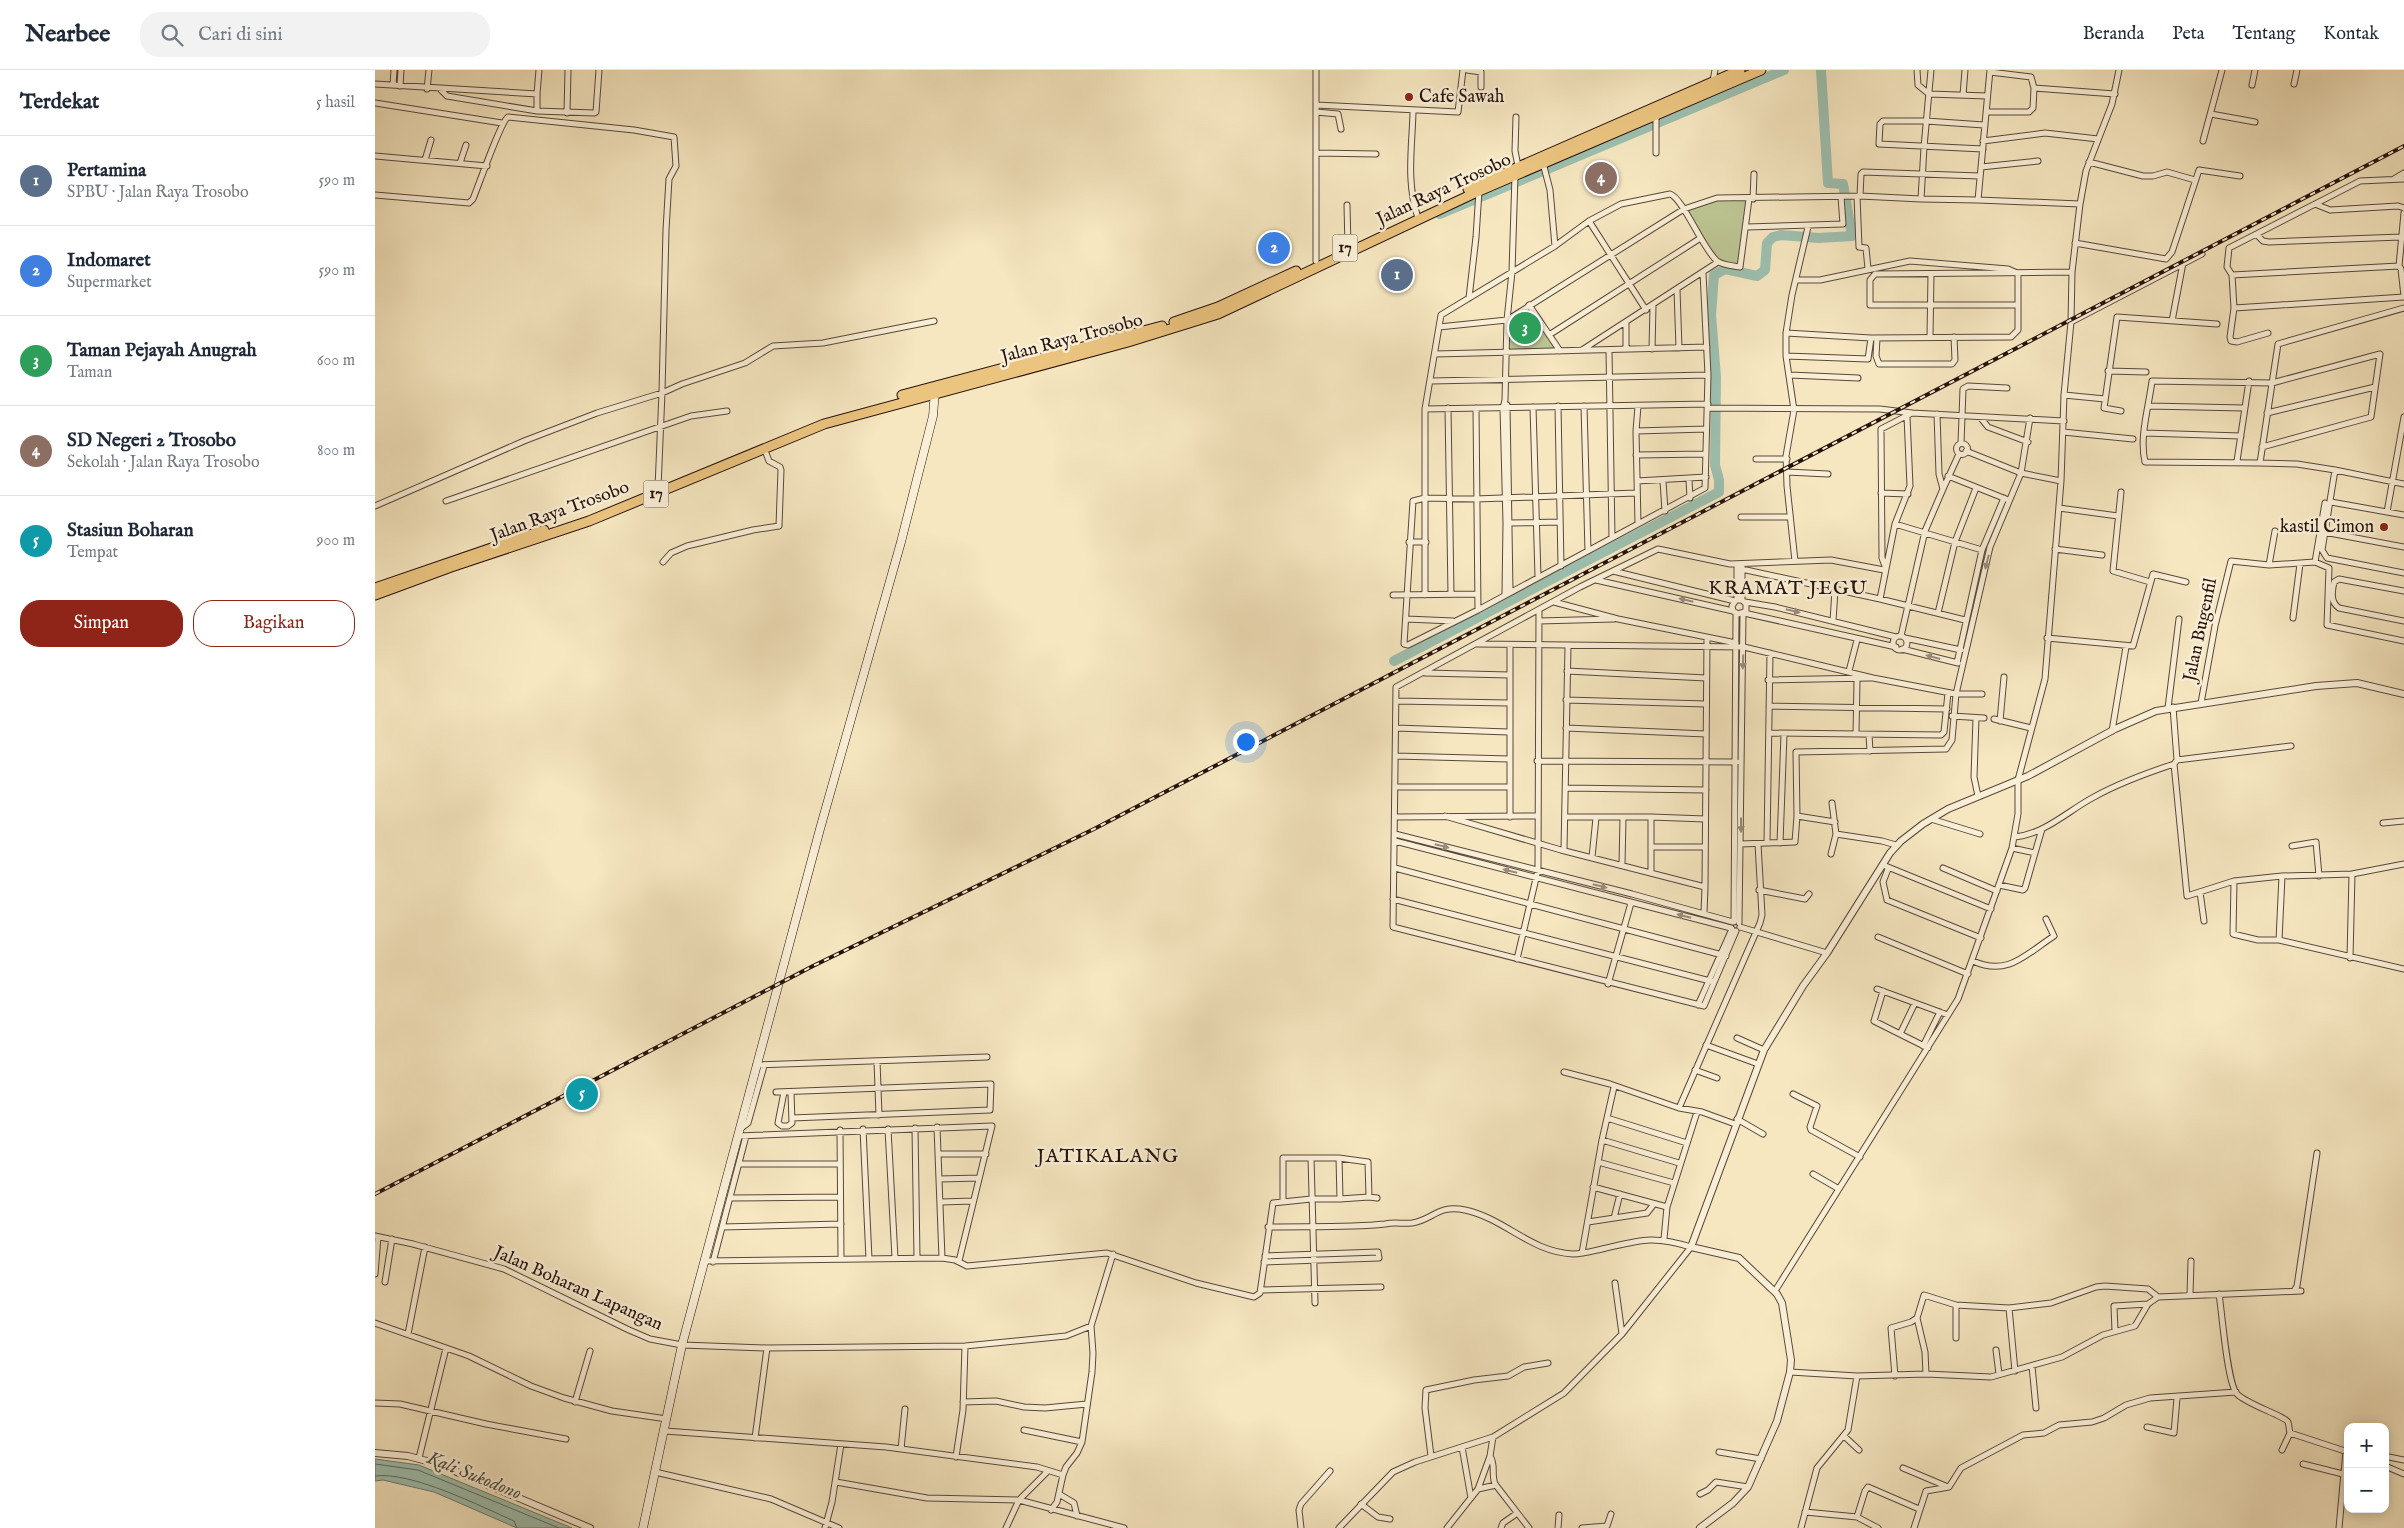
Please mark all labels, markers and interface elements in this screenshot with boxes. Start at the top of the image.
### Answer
search box [140,12,490,57]
text: Nearbee [25,19,110,50]
icon: search [158,21,186,49]
text: Cari di sini [198,23,283,47]
text: Beranda [2083,23,2144,46]
text: Peta [2172,23,2205,46]
text: Tentang [2233,23,2295,46]
text: Kontak [2323,23,2379,46]
place label: Cafe Sawah [1419,86,1505,109]
text: Terdekat [20,89,99,116]
marker: Cafe Sawah [1403,91,1415,103]
text: 5 hasil [316,93,355,113]
street label: Jalan Raya Trosobo [1371,149,1515,232]
text: Pertamina [67,159,146,183]
pin: 4 [1585,159,1617,197]
text: 1 [33,171,39,191]
text: 590 m [319,171,355,191]
text: SPBU · Jalan Raya Trosobo [67,183,249,203]
pin: 2 [1258,229,1290,267]
road number: 17 [1333,234,1357,262]
text: Indomaret [67,249,151,273]
pin: 1 [1381,256,1413,294]
text: 2 [32,261,40,281]
text: 590 m [319,261,355,281]
text: Supermarket [67,273,152,293]
street label: Jalan Raya Trosobo [997,309,1146,370]
pin: 3 [1509,309,1541,347]
text: Taman Pejayah Anugrah [67,339,257,363]
text: 3 [33,351,39,371]
text: 600 m [317,351,355,371]
text: Taman [67,363,112,383]
text: SD Negeri 2 Trosobo [67,429,236,453]
text: 4 [32,441,40,461]
text: 800 m [317,441,355,461]
text: Sekolah · Jalan Raya Trosobo [67,453,260,473]
street label: Jalan Raya Trosobo [486,476,633,548]
road number: 17 [643,480,669,508]
place label: kastil Cimon [2280,516,2374,539]
text: Stasiun Boharan [67,519,194,543]
marker: kastil Cimon [2378,521,2390,533]
text: 5 [33,531,39,551]
text: 900 m [316,531,355,551]
text: Tempat [67,543,118,563]
one-way arrow [1983,554,1991,569]
district label: KRAMAT JEGU [1708,576,1868,601]
street label: Jalan Bugenfil [2178,576,2223,686]
one-way arrow [1678,596,1693,604]
button: Simpan [20,600,183,647]
button: Bagikan [193,600,355,647]
one-way arrow [1785,607,1800,615]
one-way arrow [1925,653,1940,661]
one-way arrow [1739,655,1747,671]
your location [1233,729,1259,755]
one-way arrow [1737,817,1745,833]
one-way arrow [1435,842,1450,850]
one-way arrow [1502,867,1517,875]
one-way arrow [1592,882,1607,890]
one-way arrow [1676,912,1691,920]
pin: 5 [566,1075,598,1113]
district label: JATIKALANG [1035,1144,1179,1169]
street label: Jalan Boharan Lapangan [488,1241,666,1337]
map controls [2344,1423,2389,1513]
button: + [2344,1423,2389,1468]
water label: Kali Sukodono [422,1446,525,1506]
button: − [2344,1468,2389,1513]

